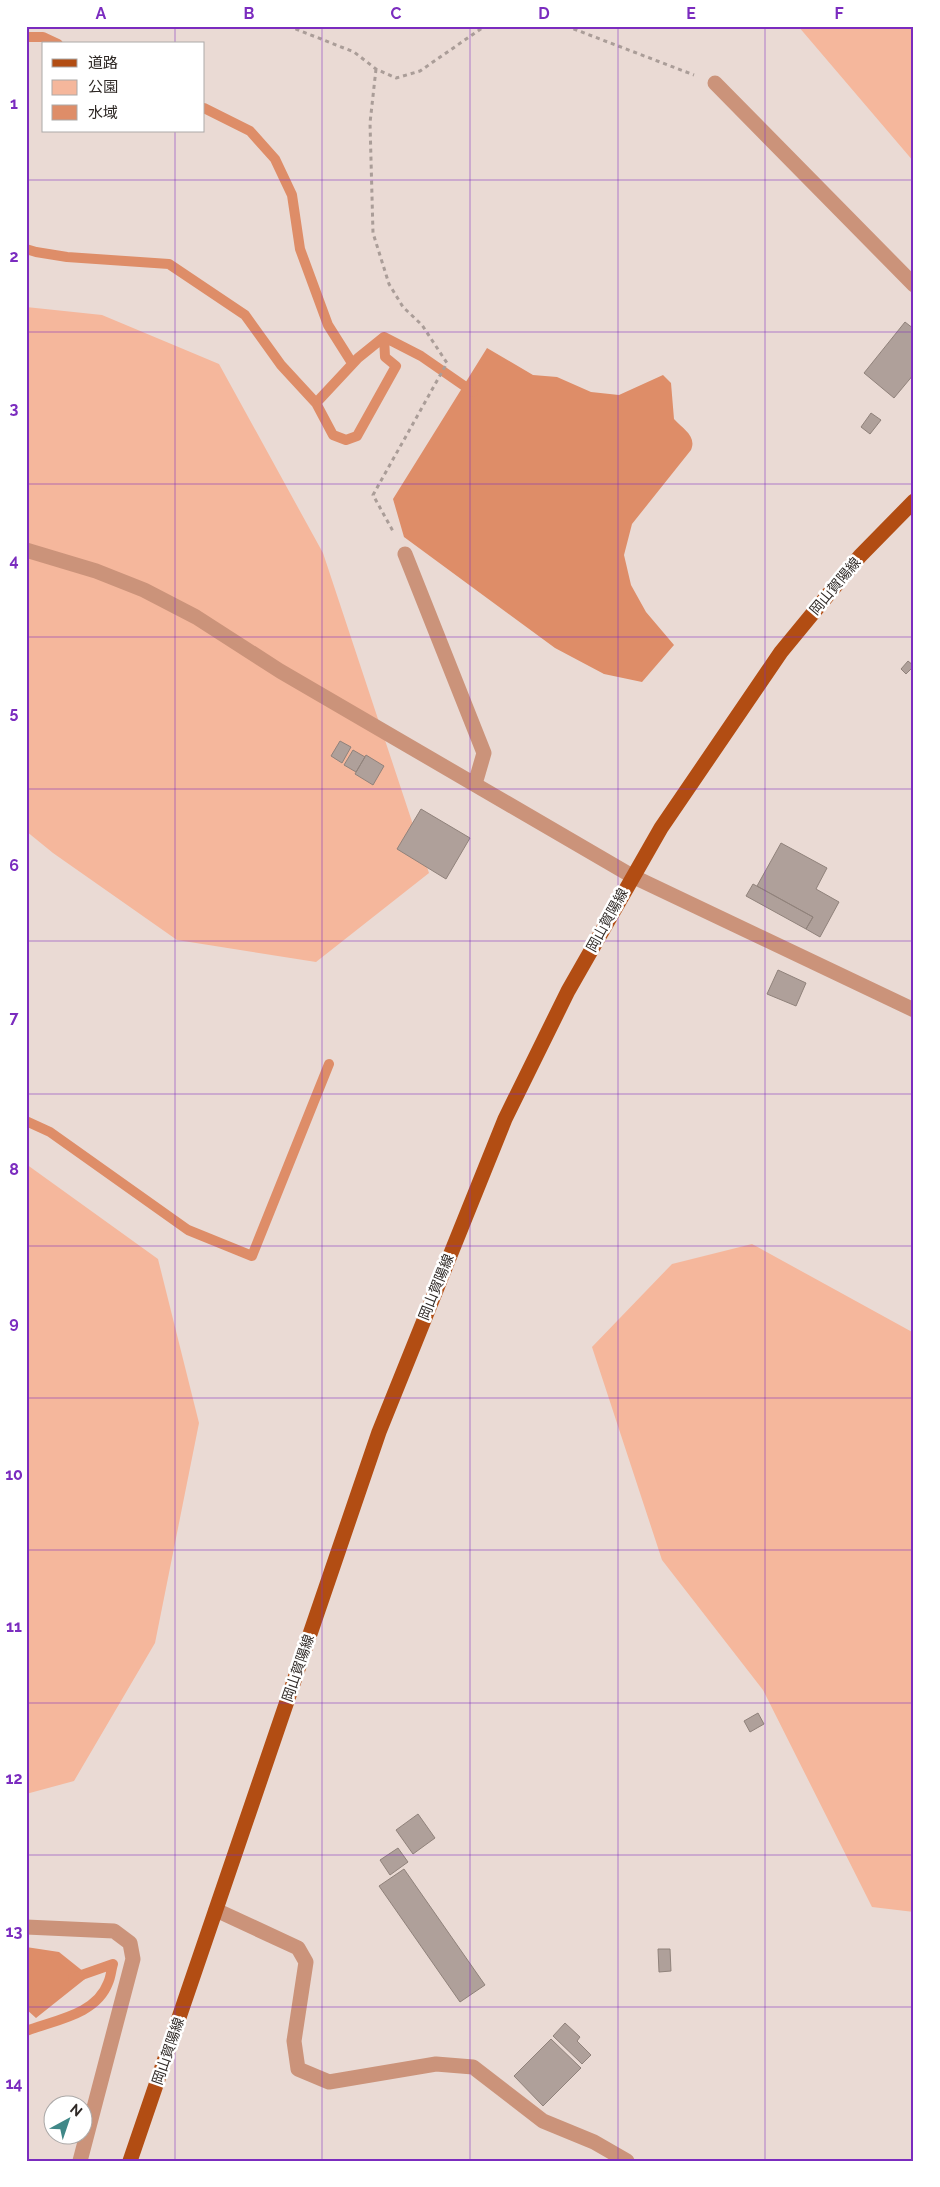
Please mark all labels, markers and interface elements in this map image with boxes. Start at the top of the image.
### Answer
text: A [96,4,107,23]
text: B [244,4,255,23]
text: C [391,4,402,23]
text: D [538,4,550,23]
text: E [686,4,696,23]
text: F [834,4,844,23]
legend [42,42,205,132]
text: 道路 [88,54,118,72]
text: 公園 [88,78,118,96]
text: 1 [10,94,18,113]
text: 水域 [88,104,118,122]
text: 2 [9,247,19,266]
text: 3 [10,399,19,418]
text: 4 [9,551,19,570]
street label: 岡山賀陽線 [806,554,864,618]
text: 5 [10,703,19,722]
text: 6 [9,856,19,875]
street label: 岡山賀陽線 [583,886,631,954]
text: 7 [10,1008,19,1027]
text: 8 [9,1160,19,1179]
street label: 岡山賀陽線 [415,1252,457,1322]
text: 9 [9,1313,19,1332]
text: 10 [5,1465,23,1484]
text: 11 [6,1617,22,1636]
street label: 岡山賀陽線 [279,1632,317,1704]
text: 12 [6,1769,22,1788]
text: 13 [6,1922,22,1941]
street label: 岡山賀陽線 [149,2015,187,2087]
text: 14 [5,2074,23,2093]
north arrow [42,2094,92,2144]
text: N [67,2100,86,2120]

